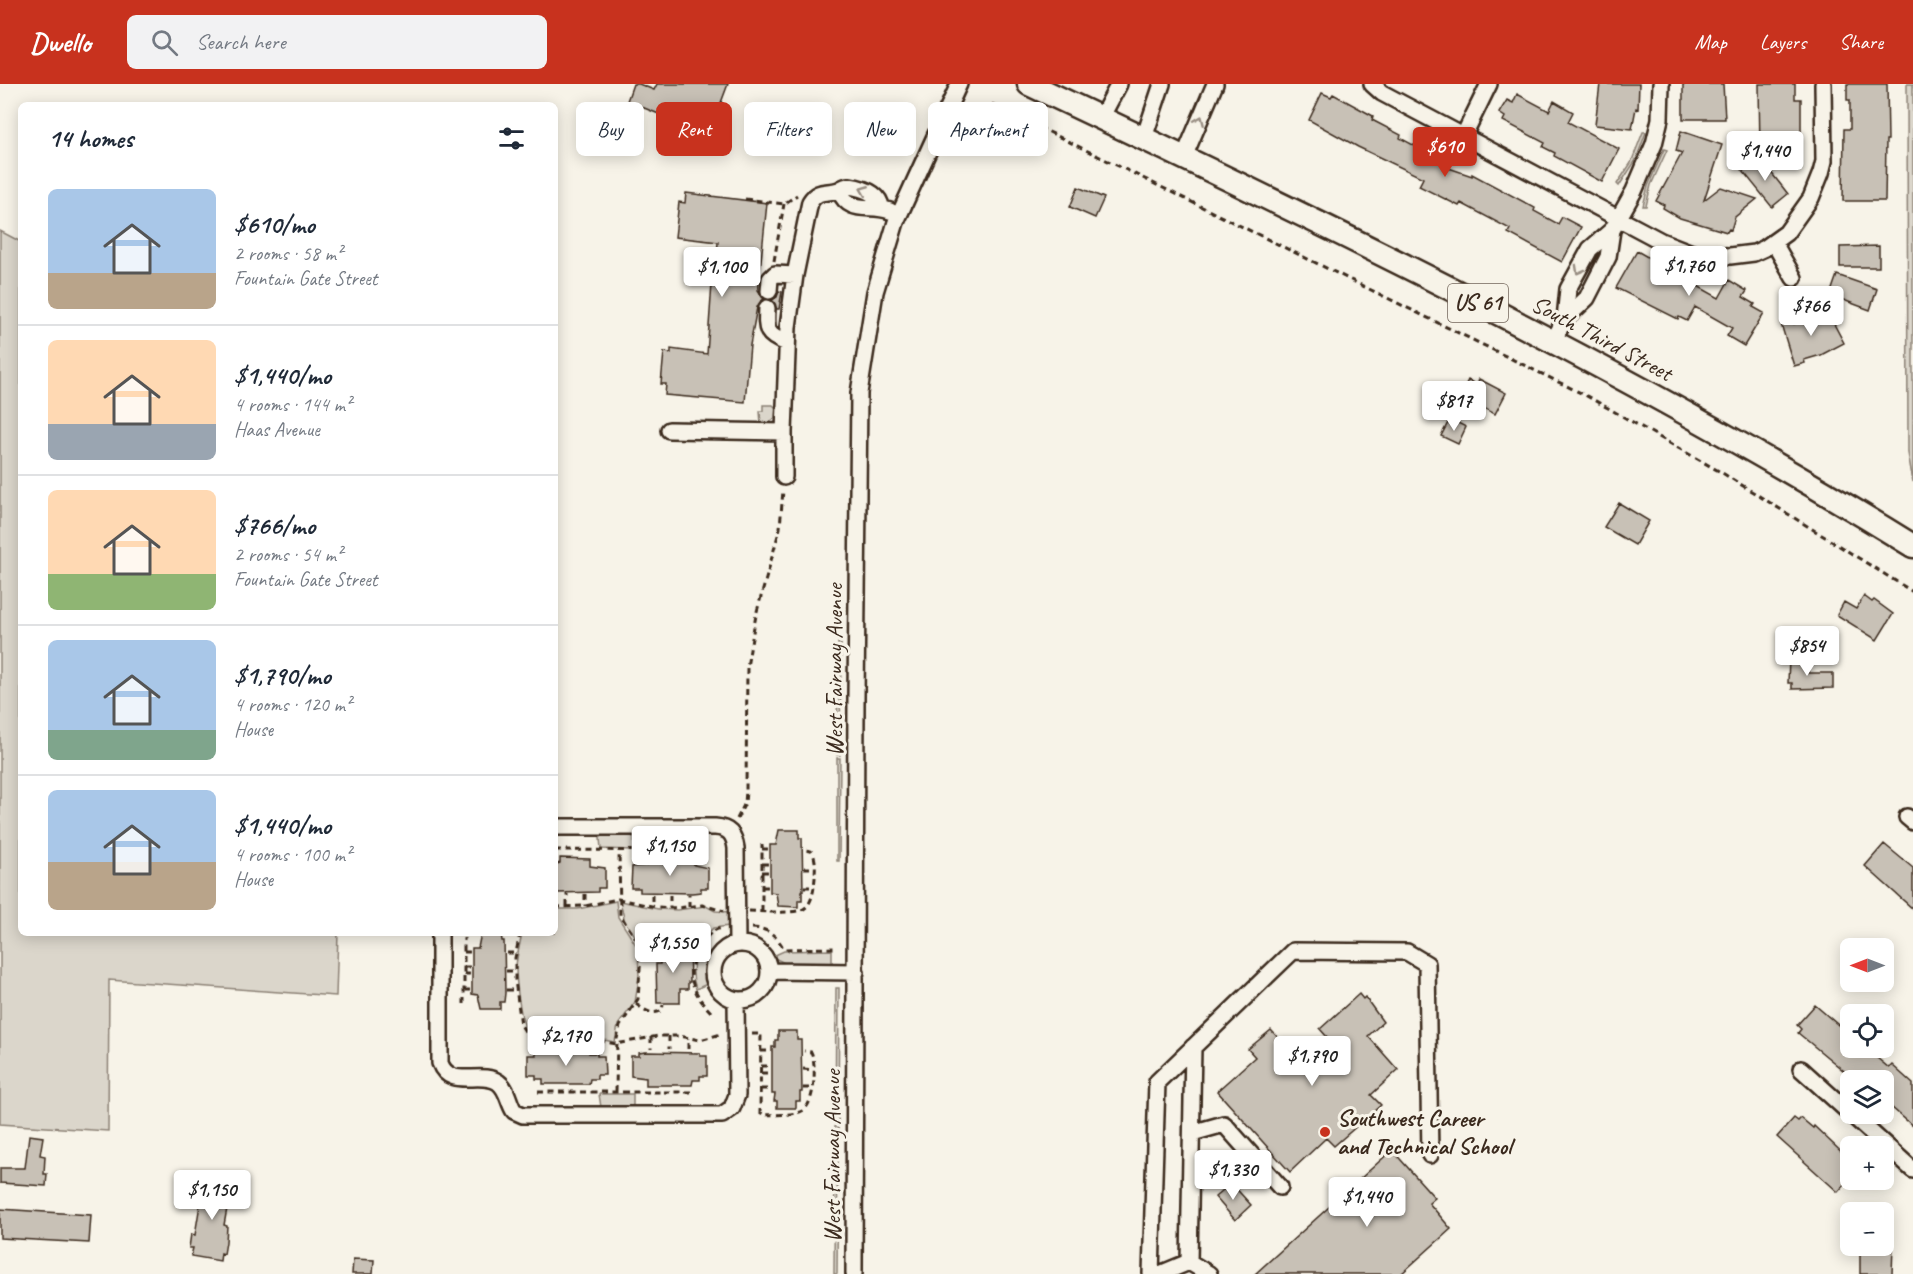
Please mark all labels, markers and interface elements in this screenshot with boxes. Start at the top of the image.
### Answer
search box [127,15,547,69]
text: Dwello [30,25,91,60]
icon: search [148,26,181,59]
text: Search here [196,28,286,56]
text: Map [1694,29,1727,55]
text: Layers [1760,29,1806,55]
text: Share [1839,29,1883,55]
chip: Buy [576,102,644,156]
chip: Rent [656,102,732,156]
chip: Filters [744,102,832,156]
chip: New [844,102,916,156]
chip: Apartment [928,102,1048,156]
one-way arrow [1193,116,1205,127]
text: 14 homes [48,122,133,155]
icon: filters [495,122,528,155]
pin: $610 [1409,127,1481,178]
pin: $1,440 [1716,131,1814,182]
text: $610 [1427,134,1463,159]
text: $1,440 [1741,138,1789,163]
one-way arrow [859,185,869,198]
text: $610/mo [234,208,315,241]
icon: home [96,213,168,285]
text: 2 rooms · 58 m² [234,241,342,266]
pin: $1,760 [1640,246,1738,297]
pin: $1,100 [673,247,771,298]
text: $1,760 [1664,253,1714,278]
text: $1,100 [698,254,746,279]
one-way arrow [1575,263,1586,274]
text: Fountain Gate Street [234,266,377,291]
road number: US 61 [1448,284,1508,322]
pin: $766 [1775,286,1847,337]
street label: South Third Street [1527,288,1679,389]
text: $766 [1793,293,1829,318]
text: $1,440/mo [234,359,331,392]
icon: home [96,364,168,436]
pin: $817 [1418,381,1490,432]
text: $817 [1436,388,1472,413]
text: 4 rooms · 144 m² [234,392,351,417]
text: Haas Avenue [234,417,320,442]
text: $766/mo [234,509,315,542]
icon: home [96,514,168,586]
text: 2 rooms · 54 m² [234,542,342,567]
text: Fountain Gate Street [234,567,377,592]
street label: West Fairway Avenue [819,581,849,756]
pin: $854 [1771,626,1843,677]
text: $854 [1789,633,1825,658]
text: $1,790/mo [234,659,331,692]
icon: home [96,664,168,736]
text: 4 rooms · 120 m² [234,692,351,717]
text: House [234,717,273,742]
text: $1,440/mo [234,809,331,842]
icon: home [96,814,168,886]
pin: $1,150 [621,826,719,877]
text: $1,150 [646,833,694,858]
text: 4 rooms · 100 m² [234,842,351,867]
text: House [234,867,273,892]
pin: $1,550 [624,923,722,974]
text: $1,550 [649,930,697,955]
north arrow [1840,938,1894,992]
map controls [1840,938,1894,1256]
button: locate [1840,1004,1894,1058]
pin: $2,170 [517,1016,615,1067]
text: $2,170 [542,1023,590,1048]
pin: $1,790 [1263,1036,1361,1087]
text: $1,790 [1288,1043,1336,1068]
street label: West Fairway Avenue [817,1067,847,1242]
button: layers [1840,1070,1894,1124]
place label: Southwest Career and Technical School [1337,1103,1516,1161]
marker: Southwest Career and Technical School [1318,1125,1332,1139]
button: + [1840,1136,1894,1190]
pin: $1,330 [1184,1150,1282,1201]
text: $1,330 [1209,1157,1257,1182]
pin: $1,150 [163,1170,261,1221]
text: $1,150 [188,1177,236,1202]
pin: $1,440 [1318,1177,1416,1228]
text: $1,440 [1343,1184,1391,1209]
button: − [1840,1202,1894,1256]

